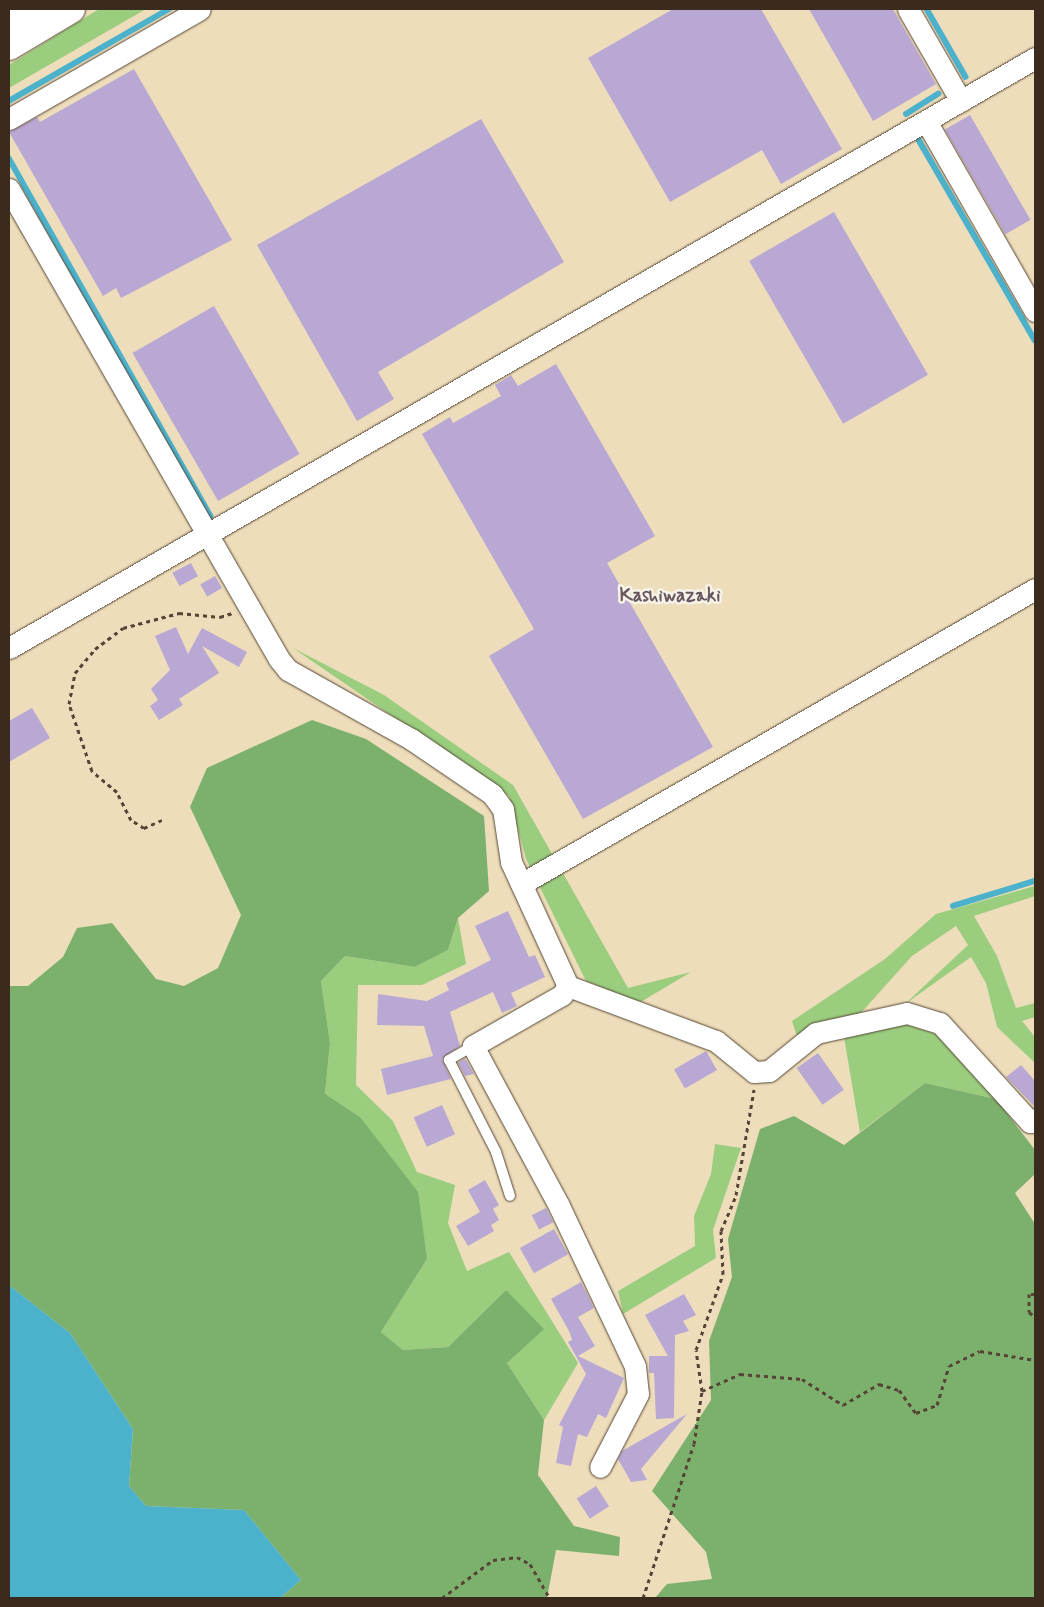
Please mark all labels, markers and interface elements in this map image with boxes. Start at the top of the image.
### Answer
district label: Kashiwazaki [619,585,721,607]

